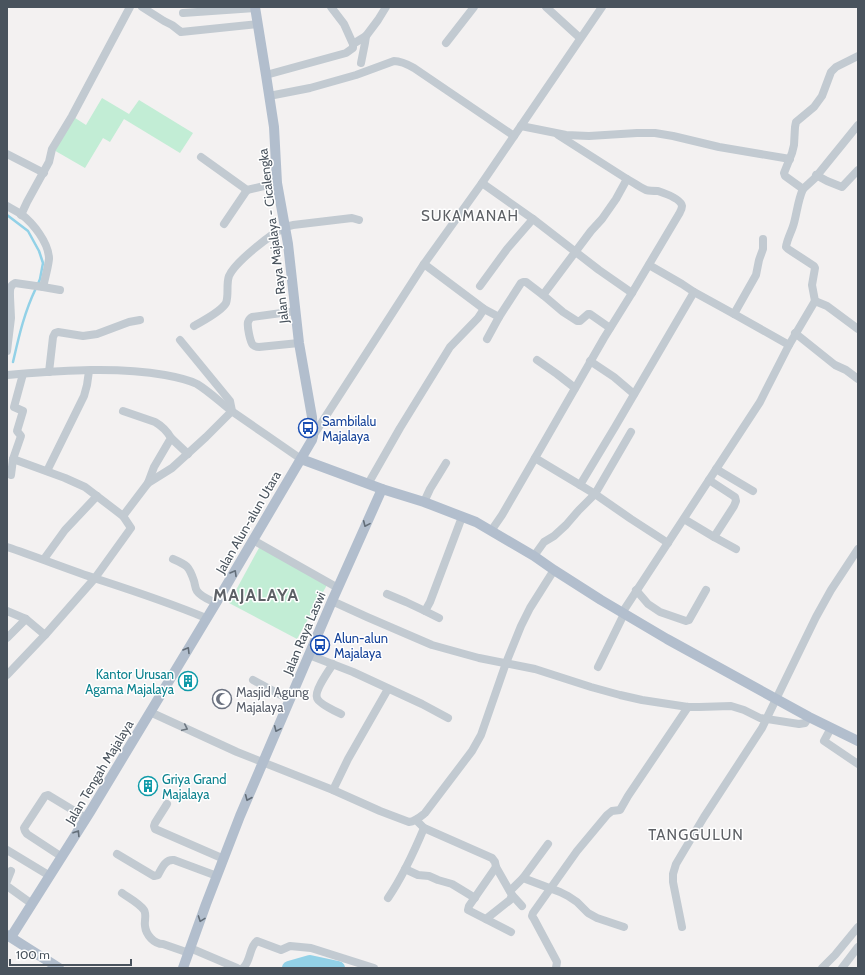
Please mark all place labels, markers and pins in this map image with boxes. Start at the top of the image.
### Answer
place label: Sambilalu Majalaya [322,413,377,445]
bus stop icon: Sambilalu Majalaya [297,417,319,439]
place label: Alun-alun Majalaya [334,630,388,662]
bus stop icon: Alun-alun Majalaya [309,634,331,656]
place label: Kantor Urusan Agama Majalaya [85,666,175,698]
building icon: Kantor Urusan Agama Majalaya [177,670,199,692]
place label: Masjid Agung Majalaya [236,684,309,716]
mosque icon: Masjid Agung Majalaya [211,688,233,710]
place label: Griya Grand Majalaya [162,771,227,803]
building icon: Griya Grand Majalaya [137,775,159,797]

